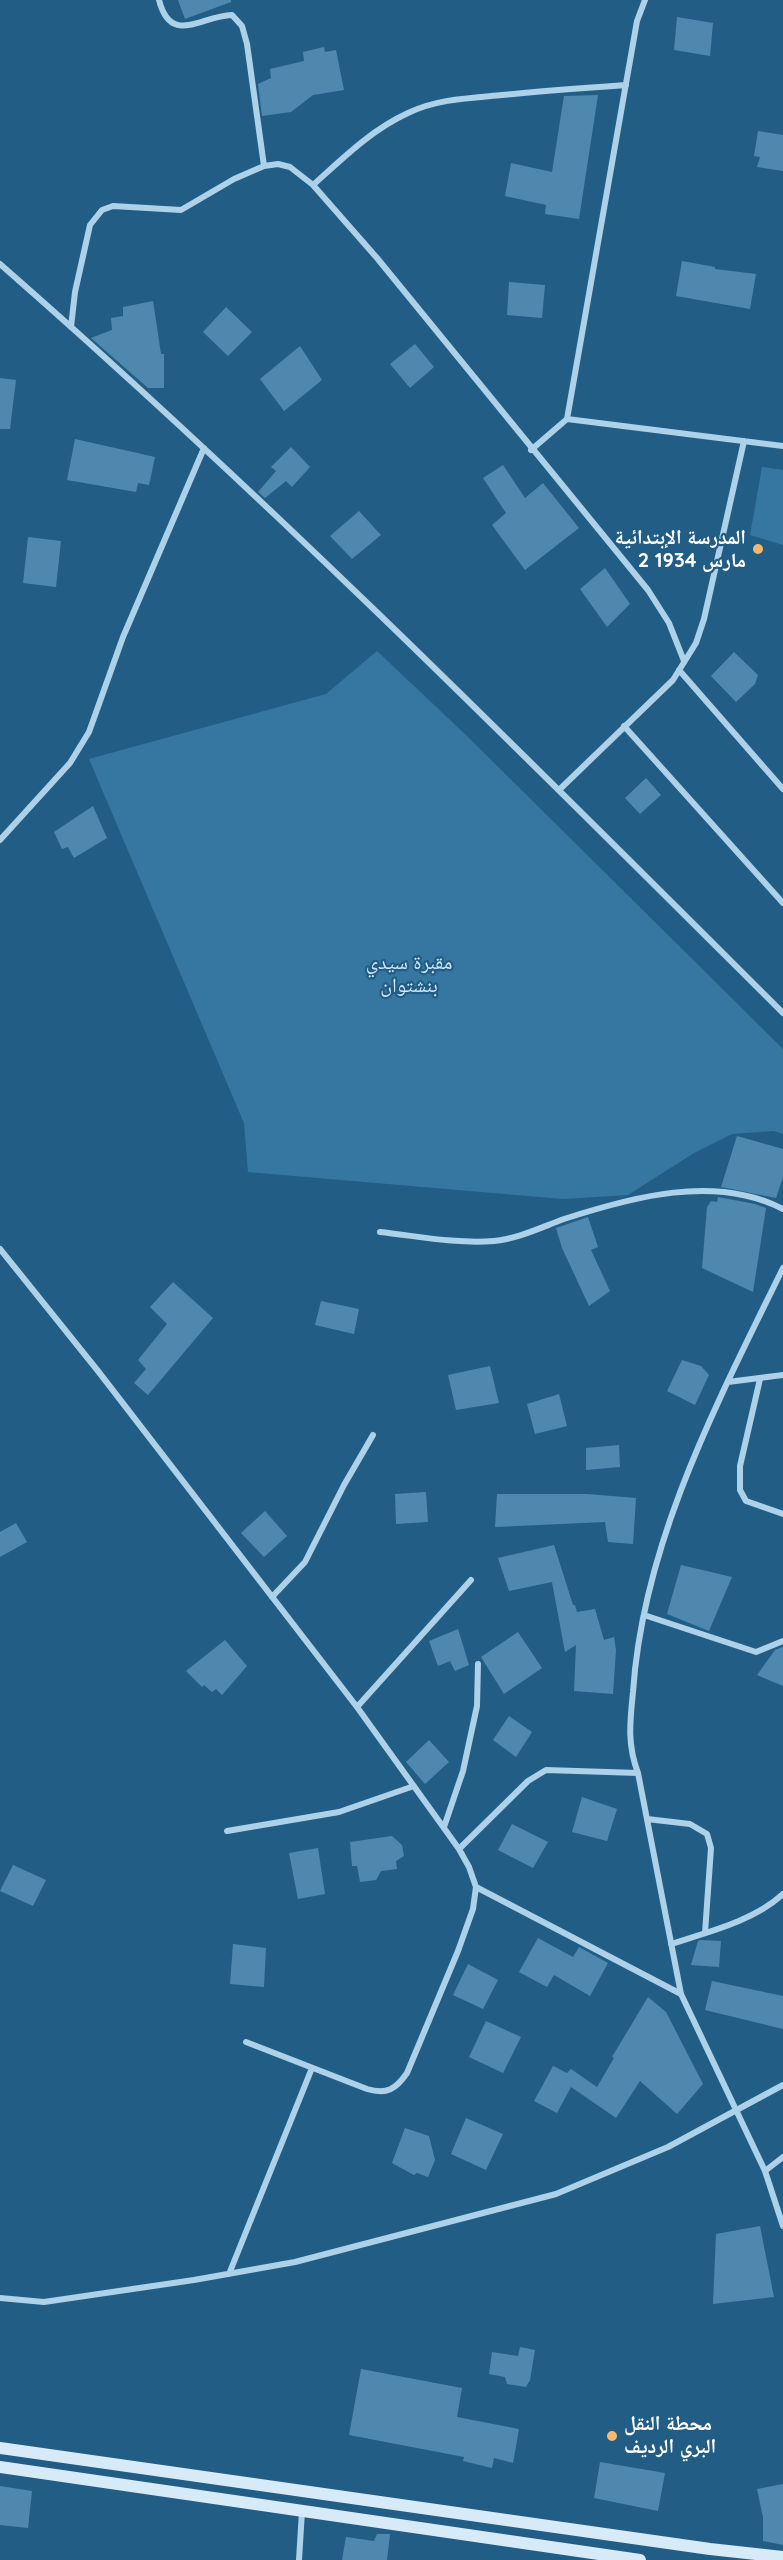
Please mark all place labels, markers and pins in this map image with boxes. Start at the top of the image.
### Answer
place label: المدرسة الإبتدائية 2 مارس 1934 [615,526,746,573]
marker: المدرسة الإبتدائية 2 مارس 1934 [751,542,765,556]
place label: محطة النقل البري الرديف [624,2412,716,2459]
marker: محطة النقل البري الرديف [605,2429,619,2443]

